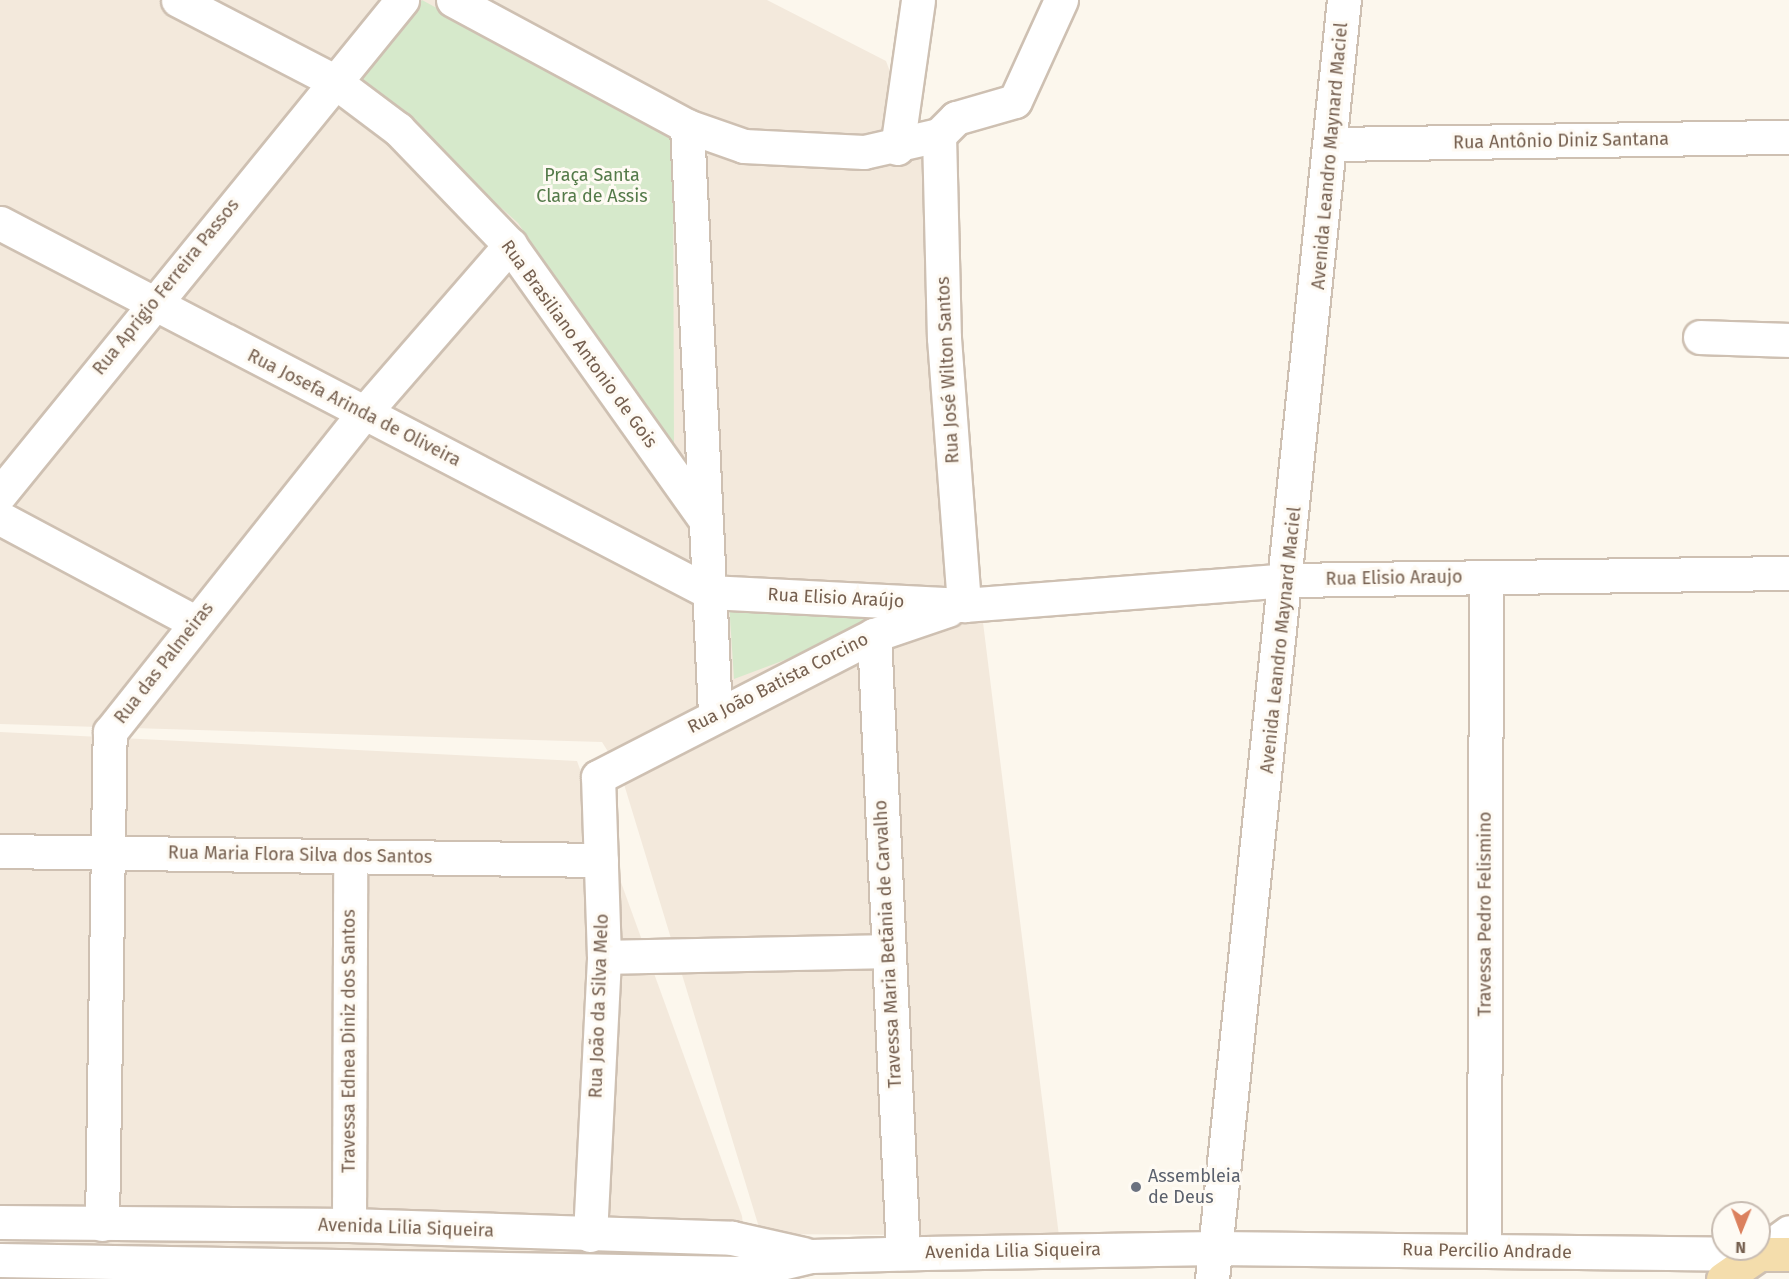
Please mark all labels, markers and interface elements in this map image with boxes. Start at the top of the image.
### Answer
street label: Avenida Leandro Maynard Maciel [1308,22,1352,290]
street label: Rua Antônio Diniz Santana [1453,128,1669,154]
park label: Praça Santa Clara de Assis [536,165,648,207]
street label: Rua Aprigio Ferreira Passos [88,195,244,379]
street label: Rua Brasiliano Antonio de Gois [496,236,662,452]
street label: Rua José Wilton Santos [932,276,964,464]
street label: Rua Josefa Arinda de Oliveira [244,345,464,471]
street label: Avenida Leandro Maynard Maciel [1256,506,1306,774]
street label: Rua Elisio Araujo [1325,566,1463,590]
street label: Rua Elisio Araújo [767,584,905,612]
street label: Rua das Palmeiras [110,598,218,728]
street label: Rua João Batista Corcino [684,628,872,738]
street label: Travessa Maria Betãnia de Carvalho [870,800,906,1088]
street label: Travessa Pedro Felismino [1474,812,1496,1016]
street label: Rua Maria Flora Silva dos Santos [168,842,432,868]
street label: Travessa Ednea Diniz dos Santos [338,909,360,1173]
street label: Rua João da Silva Melo [585,913,613,1099]
place label: Assembleia de Deus [1148,1166,1241,1208]
marker: Assembleia de Deus [1129,1180,1143,1194]
north arrow [1711,1201,1771,1261]
street label: Avenida Lilia Siqueira [318,1214,494,1242]
text: N [1735,1238,1746,1257]
street label: Avenida Lilia Siqueira [925,1239,1101,1263]
street label: Rua Percilio Andrade [1402,1239,1572,1263]

